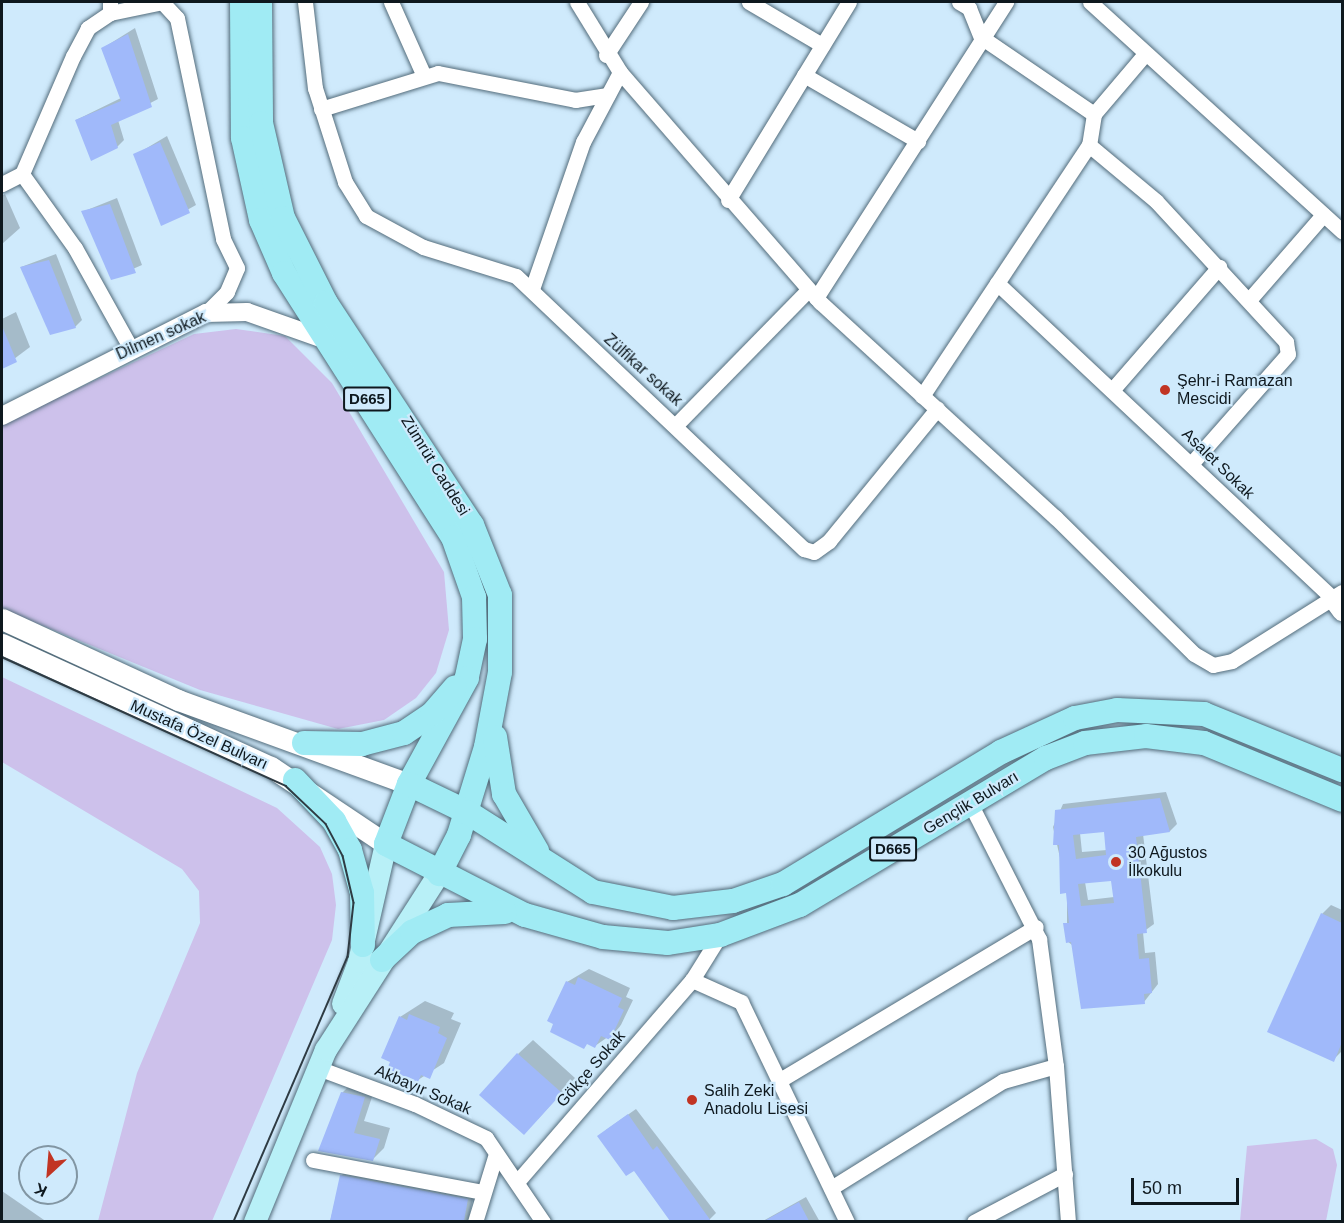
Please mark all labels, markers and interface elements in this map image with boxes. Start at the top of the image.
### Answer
street label: Dilmen sokak [113,308,209,364]
street label: Zülfikar sokak [600,330,686,410]
place label: Şehr-i Ramazan Mescidi [1177,371,1293,409]
marker: Şehr-i Ramazan Mescidi [1158,383,1172,397]
road number: D665 [343,387,391,411]
street label: Zümrüt Caddesi [397,413,473,519]
street label: Asalet Sokak [1178,425,1258,503]
street label: Mustafa Özel Bulvarı [127,696,271,774]
street label: Gençlik Bulvarı [920,767,1022,839]
road number: D665 [869,837,917,861]
place label: 30 Ağustos İlkokulu [1128,843,1208,881]
marker: 30 Ağustos İlkokulu [1109,855,1123,869]
street label: Gökçe Sokak [553,1027,629,1111]
street label: Akbayır Sokak [372,1061,474,1119]
place label: Salih Zeki Anadolu Lisesi [704,1081,808,1119]
marker: Salih Zeki Anadolu Lisesi [685,1093,699,1107]
north arrow [18,1145,78,1205]
scale bar [1134,1166,1242,1204]
text: 50 m [1142,1178,1182,1198]
text: K [32,1180,50,1200]

